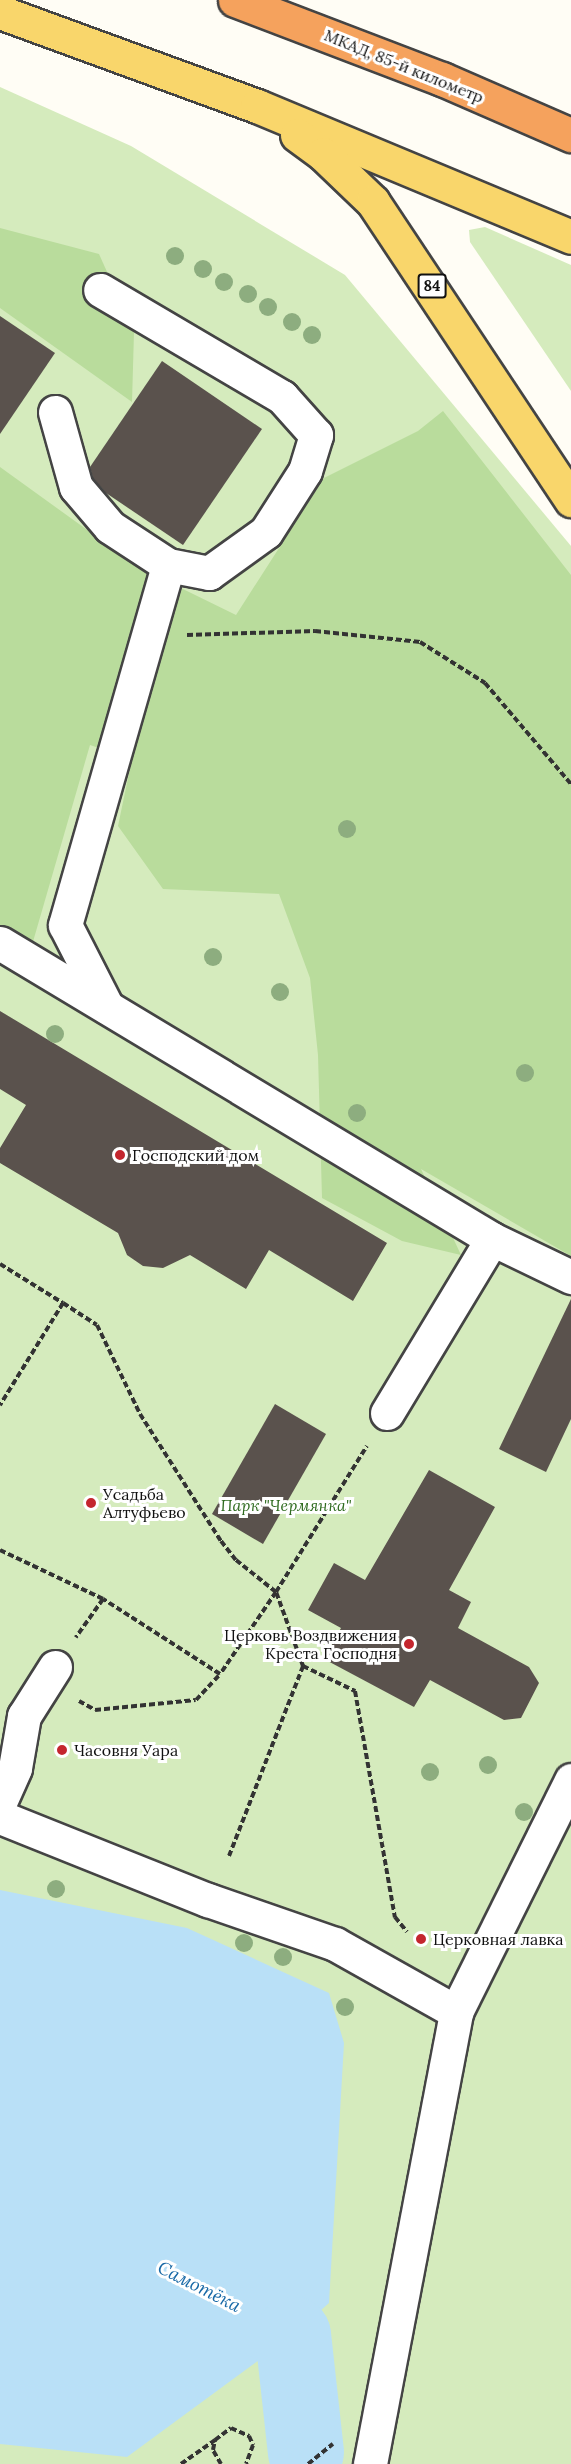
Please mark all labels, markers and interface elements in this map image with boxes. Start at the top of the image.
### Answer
street label: МКАД, 85-й километр [322,25,486,107]
road number: 84 [417,274,447,298]
place label: Господский дом [132,1145,259,1165]
marker: Господский дом [113,1148,127,1162]
place label: Усадьба Алтуфьево [103,1484,186,1522]
park label: Парк "Чермянка" [220,1495,352,1515]
marker: Усадьба Алтуфьево [84,1496,98,1510]
place label: Церковь Воздвижения Креста Господня [224,1625,397,1663]
marker: Церковь Воздвижения Креста Господня [402,1637,416,1651]
place label: Часовня Уара [74,1740,178,1760]
marker: Часовня Уара [55,1743,69,1757]
place label: Церковная лавка [433,1929,563,1949]
marker: Церковная лавка [414,1932,428,1946]
water label: Самотёка [154,2257,244,2317]

